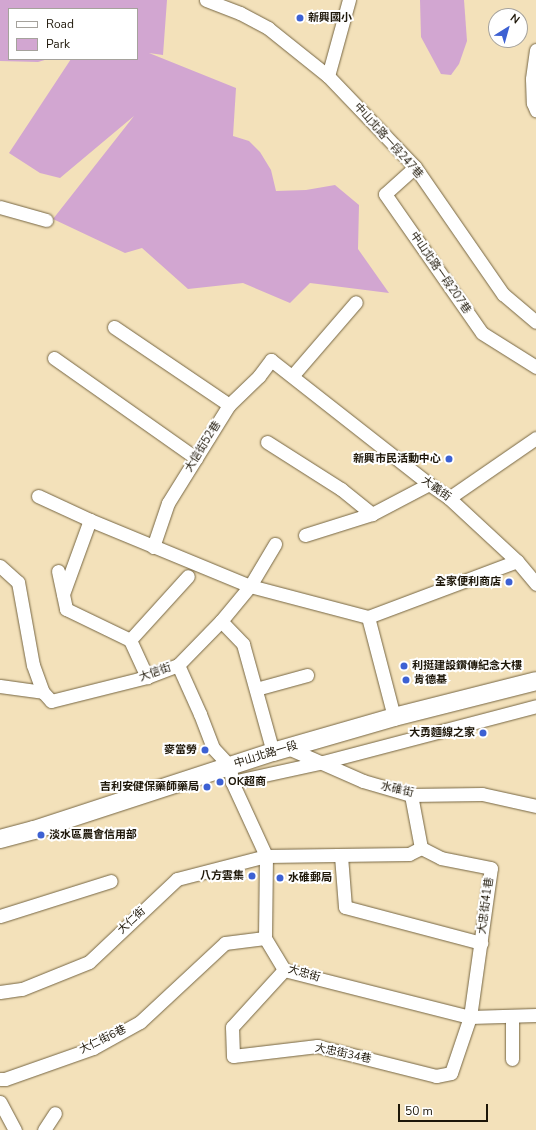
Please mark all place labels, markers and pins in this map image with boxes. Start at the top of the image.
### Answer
place label: 新興國小 [308,11,352,25]
marker: 新興國小 [295,13,305,23]
place label: 新興市民活動中心 [353,452,441,466]
marker: 新興市民活動中心 [444,454,454,464]
place label: 全家便利商店 [435,575,501,589]
marker: 全家便利商店 [504,577,514,587]
place label: 利挺建設鑽傳紀念大樓 [412,659,522,673]
marker: 利挺建設鑽傳紀念大樓 [399,661,409,671]
place label: 肯德基 [414,673,447,687]
marker: 肯德基 [401,675,411,685]
place label: 大勇麵線之家 [409,726,475,740]
marker: 大勇麵線之家 [478,728,488,738]
place label: 麥當勞 [164,743,197,757]
marker: 麥當勞 [200,745,210,755]
place label: OK超商 [228,775,266,789]
marker: OK超商 [215,777,225,787]
place label: 吉利安健保藥師藥局 [100,780,199,794]
marker: 吉利安健保藥師藥局 [202,782,212,792]
place label: 淡水區農會信用部 [49,828,137,842]
marker: 淡水區農會信用部 [36,830,46,840]
place label: 八方雲集 [200,869,244,883]
marker: 八方雲集 [247,871,257,881]
place label: 水碓郵局 [288,871,332,885]
marker: 水碓郵局 [275,873,285,883]

